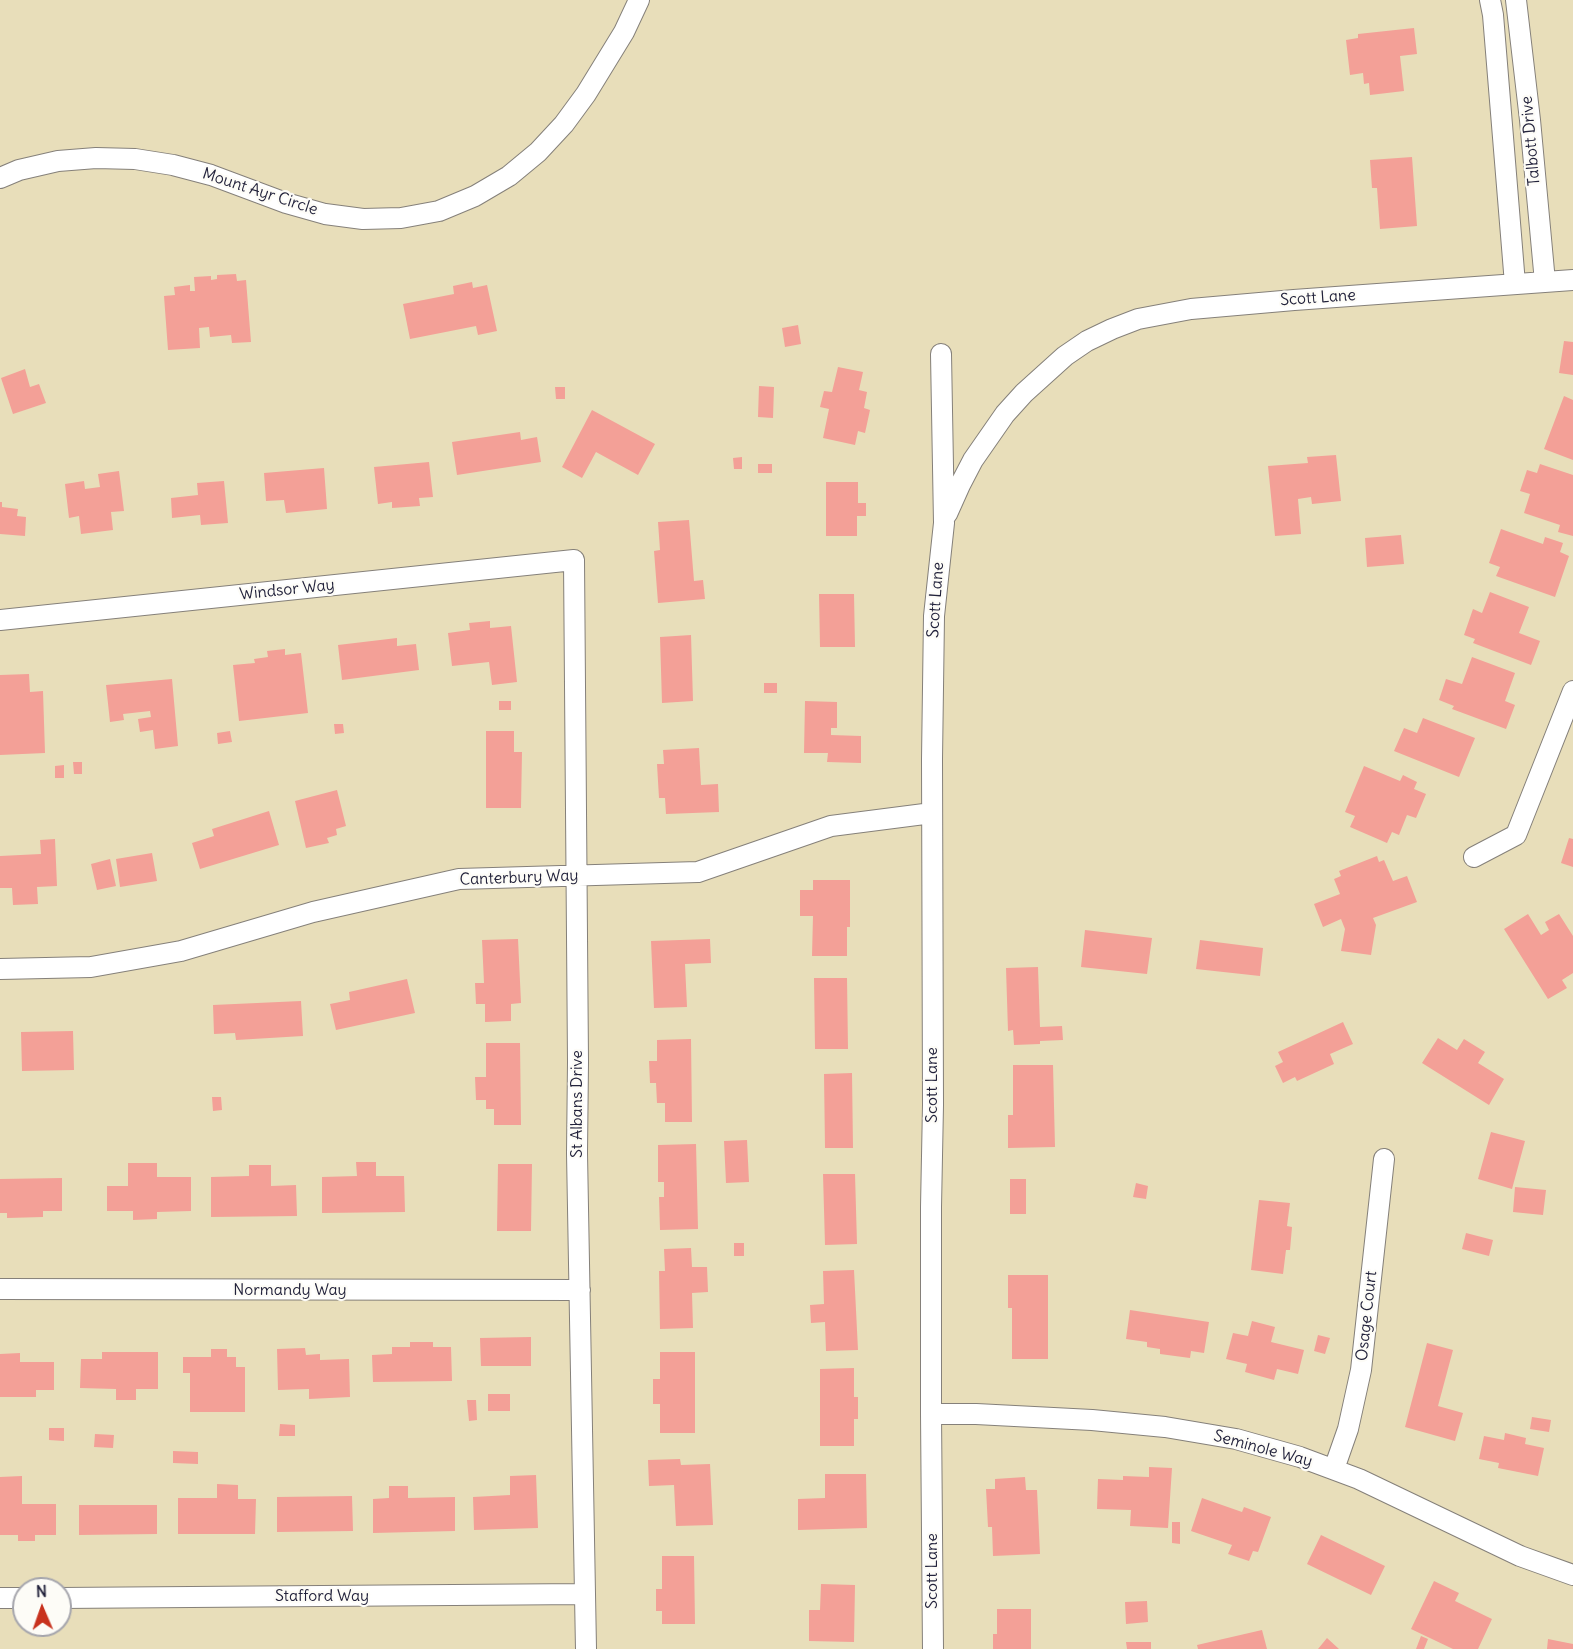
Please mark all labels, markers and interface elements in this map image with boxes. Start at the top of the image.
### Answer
street label: Talbott Drive [1518,95,1544,187]
street label: Mount Ayr Circle [200,164,320,220]
street label: Scott Lane [1279,286,1357,310]
street label: Scott Lane [924,561,948,639]
street label: Windsor Way [238,575,336,605]
street label: Canterbury Way [459,866,579,890]
street label: Scott Lane [922,1047,942,1123]
street label: St Albans Drive [567,1050,587,1158]
street label: Osage Court [1353,1270,1381,1362]
street label: Normandy Way [233,1280,347,1300]
street label: Seminole Way [1211,1427,1315,1471]
street label: Scott Lane [922,1533,942,1609]
north arrow [12,1577,72,1637]
text: N [36,1581,47,1601]
street label: Stafford Way [275,1586,369,1606]

